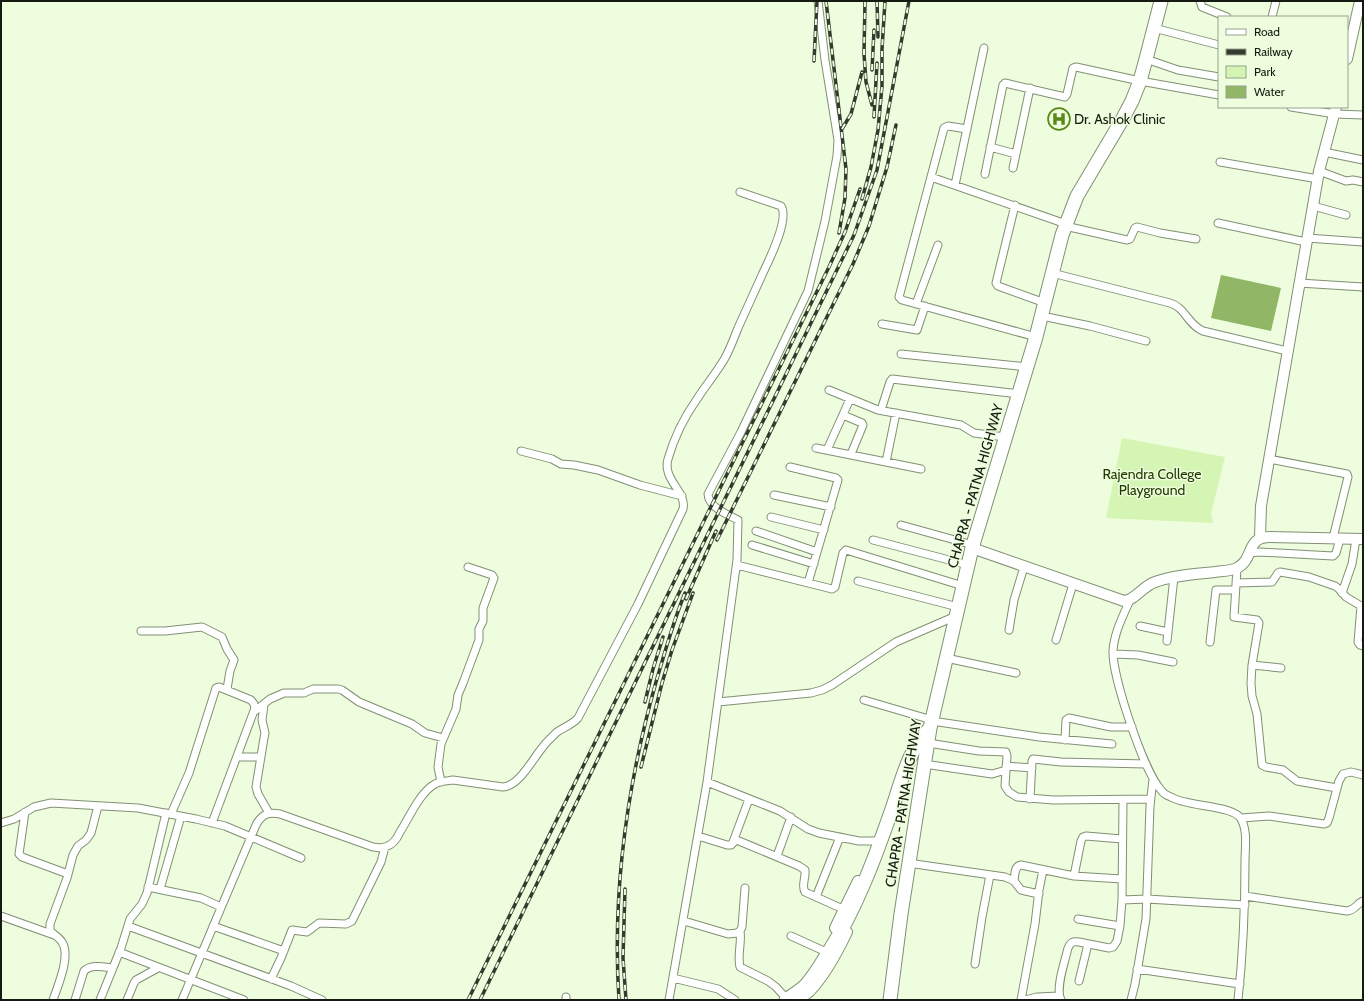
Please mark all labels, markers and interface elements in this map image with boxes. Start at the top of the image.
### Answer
legend [1218,16,1348,108]
text: Road [1254,24,1280,39]
text: Railway [1254,44,1292,59]
text: Park [1254,64,1276,79]
text: Water [1254,84,1285,99]
hospital icon: Dr. Ashok Clinic [1046,106,1072,132]
place label: Dr. Ashok Clinic [1074,110,1165,128]
street label: CHAPRA - PATNA HIGHWAY [943,401,1007,570]
park label: Rajendra College Playground [1103,465,1202,499]
street label: CHAPRA - PATNA HIGHWAY [881,717,925,888]

